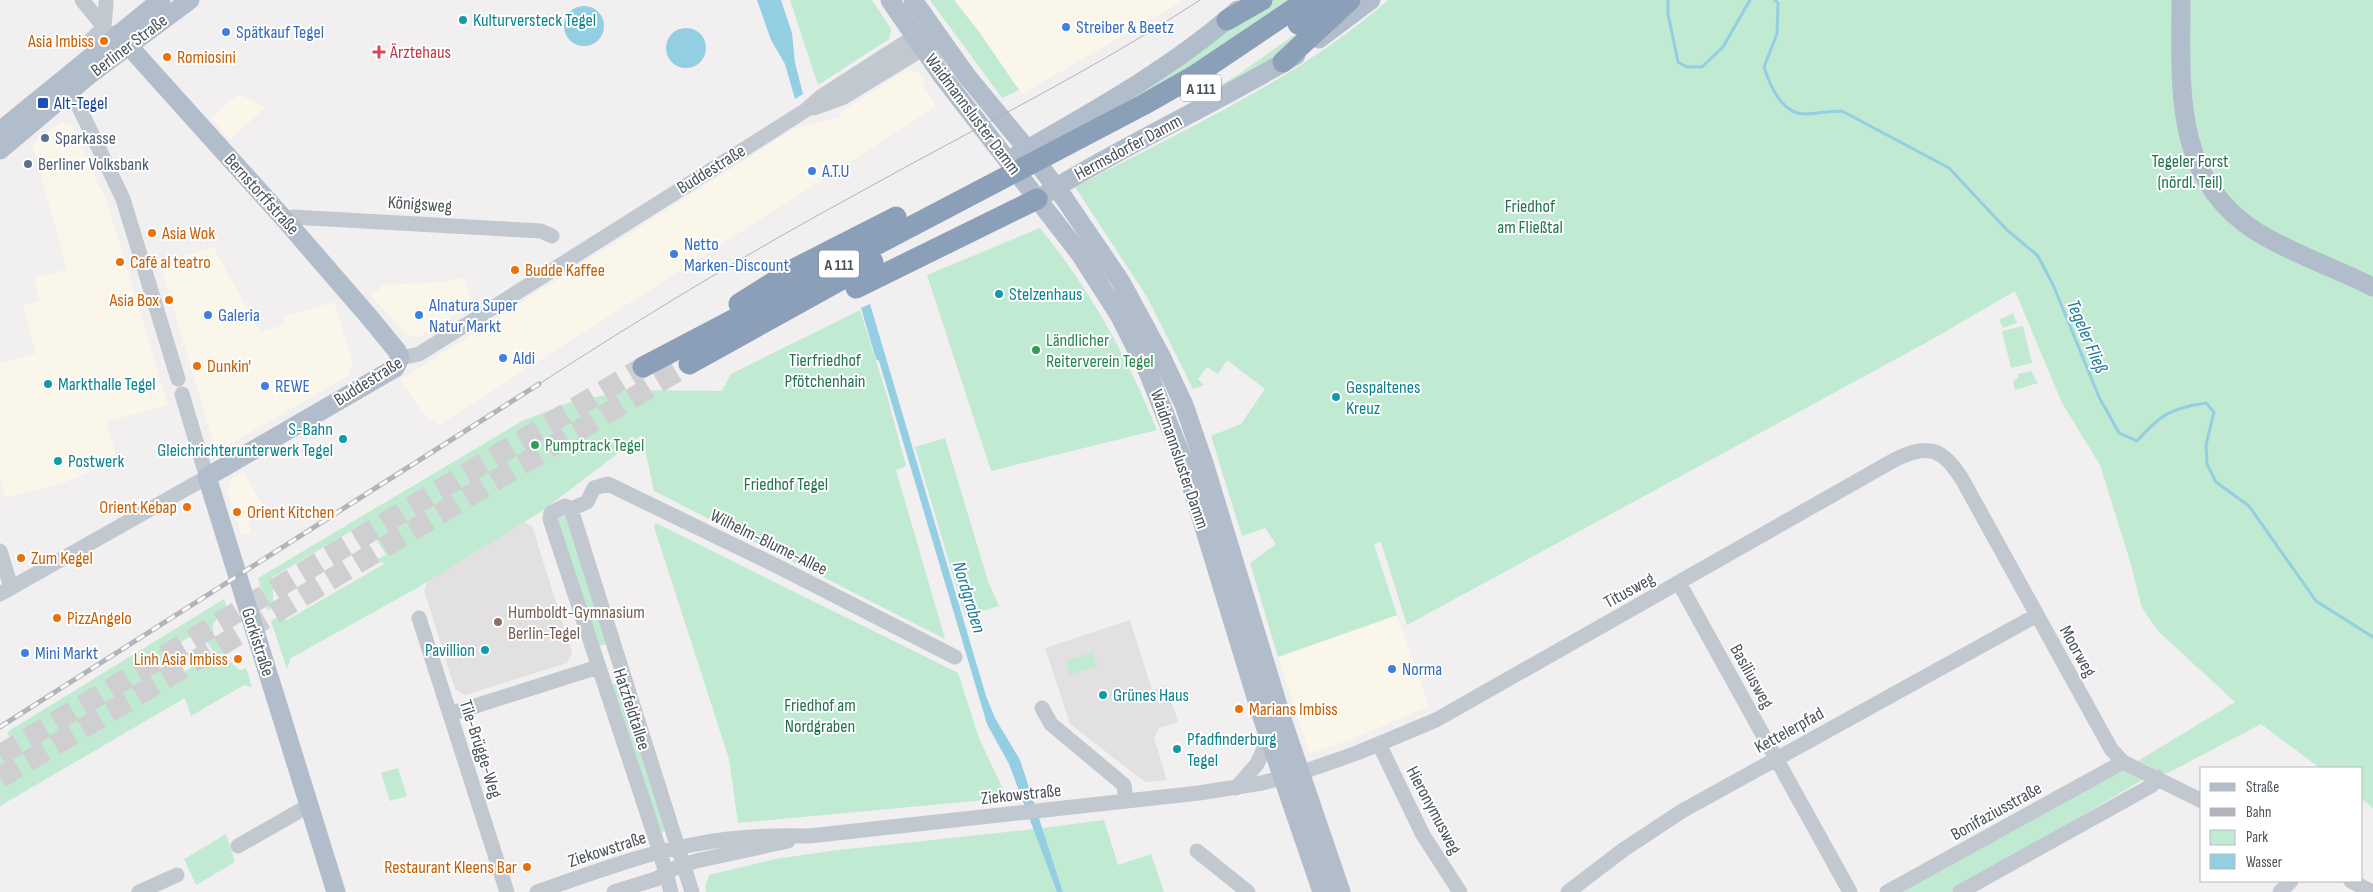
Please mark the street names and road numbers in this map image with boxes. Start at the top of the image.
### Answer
street label: Berliner Straße [87,10,172,81]
street label: Waidmannsluster Damm [920,50,1025,179]
road number: A 111 [1181,75,1221,102]
street label: Hermsdorfer Damm [1071,110,1186,185]
street label: Buddestraße [673,140,749,199]
street label: Bernstorffstraße [220,150,303,239]
street label: Königsweg [387,192,453,217]
road number: A 111 [819,250,859,278]
street label: Buddestraße [330,352,406,411]
street label: Waidmannsluster Damm [1146,387,1213,532]
street label: Wilhelm-Blume-Allee [707,505,831,580]
street label: Titusweg [1600,568,1658,613]
street label: Gorkistraße [237,605,278,679]
street label: Moorweg [2055,622,2100,681]
street label: Basiliusweg [1725,640,1778,712]
street label: Hatzfeldtallee [608,666,655,753]
street label: Tile-Brügge-Weg [455,697,506,801]
street label: Kettelerpfad [1751,703,1827,758]
street label: Hieronymusweg [1402,763,1466,858]
street label: Bonifaziusstraße [1947,778,2045,845]
street label: Ziekowstraße [980,780,1062,809]
street label: Ziekowstraße [566,827,649,872]

